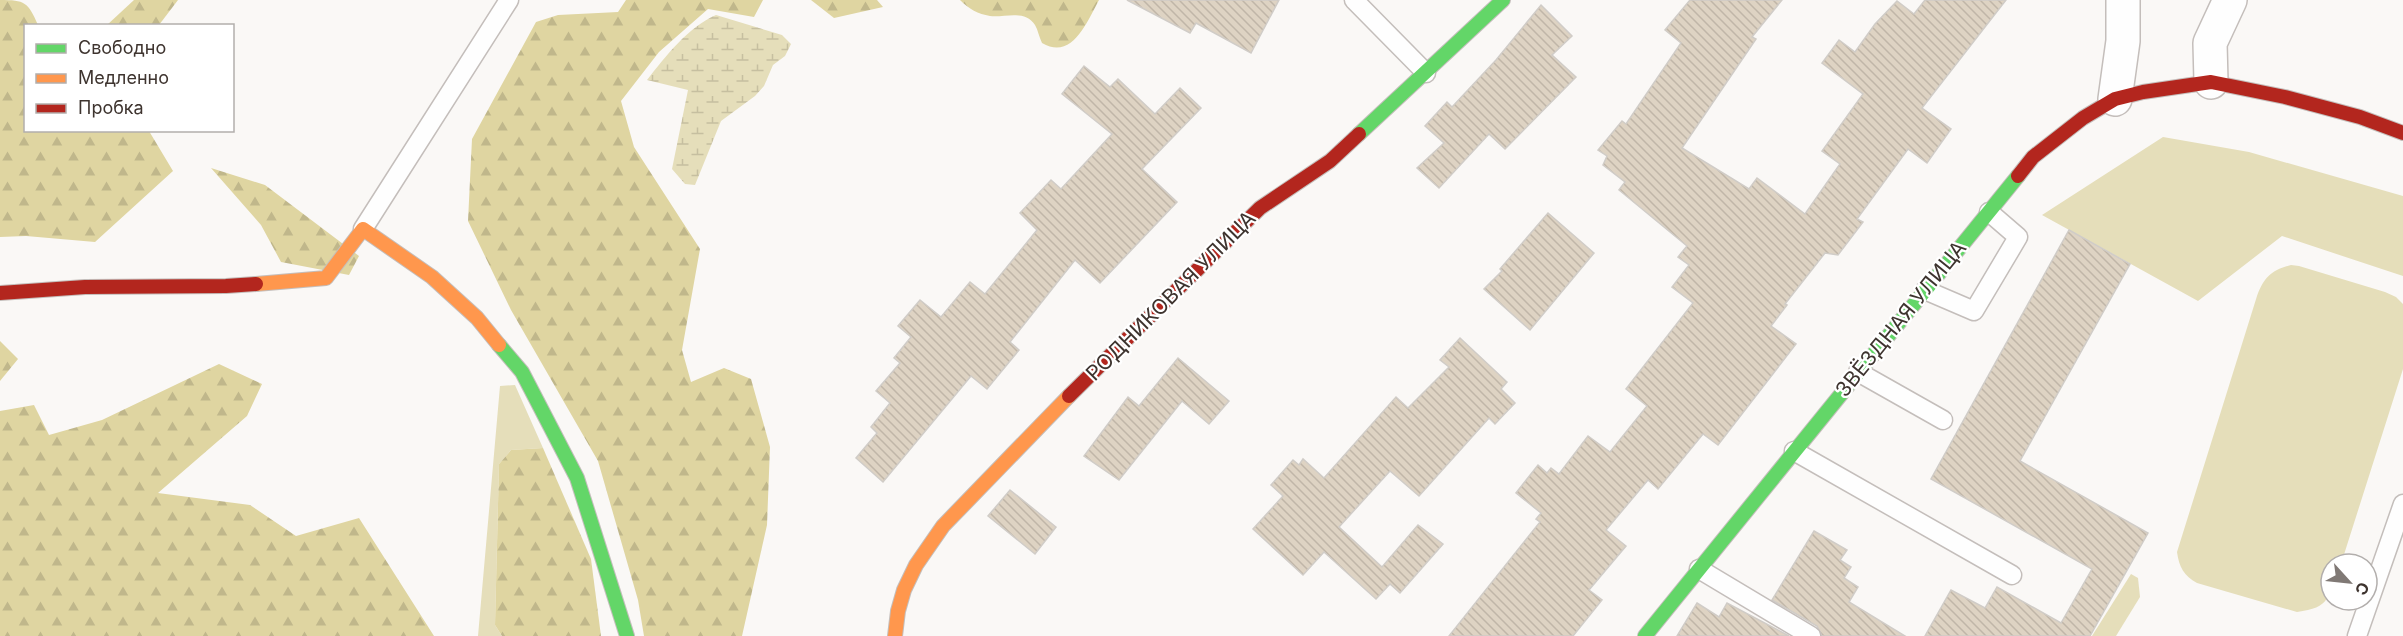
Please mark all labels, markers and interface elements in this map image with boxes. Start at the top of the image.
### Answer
legend [24,24,234,132]
text: Свободно [78,37,166,58]
text: Медленно [78,67,169,88]
text: Пробка [78,97,144,118]
street label: РОДНИКОВАЯ УЛИЦА [1081,206,1261,386]
street label: ЗВЁЗДНАЯ УЛИЦА [1829,235,1971,402]
north arrow [2319,552,2379,612]
text: С [2351,579,2374,599]

